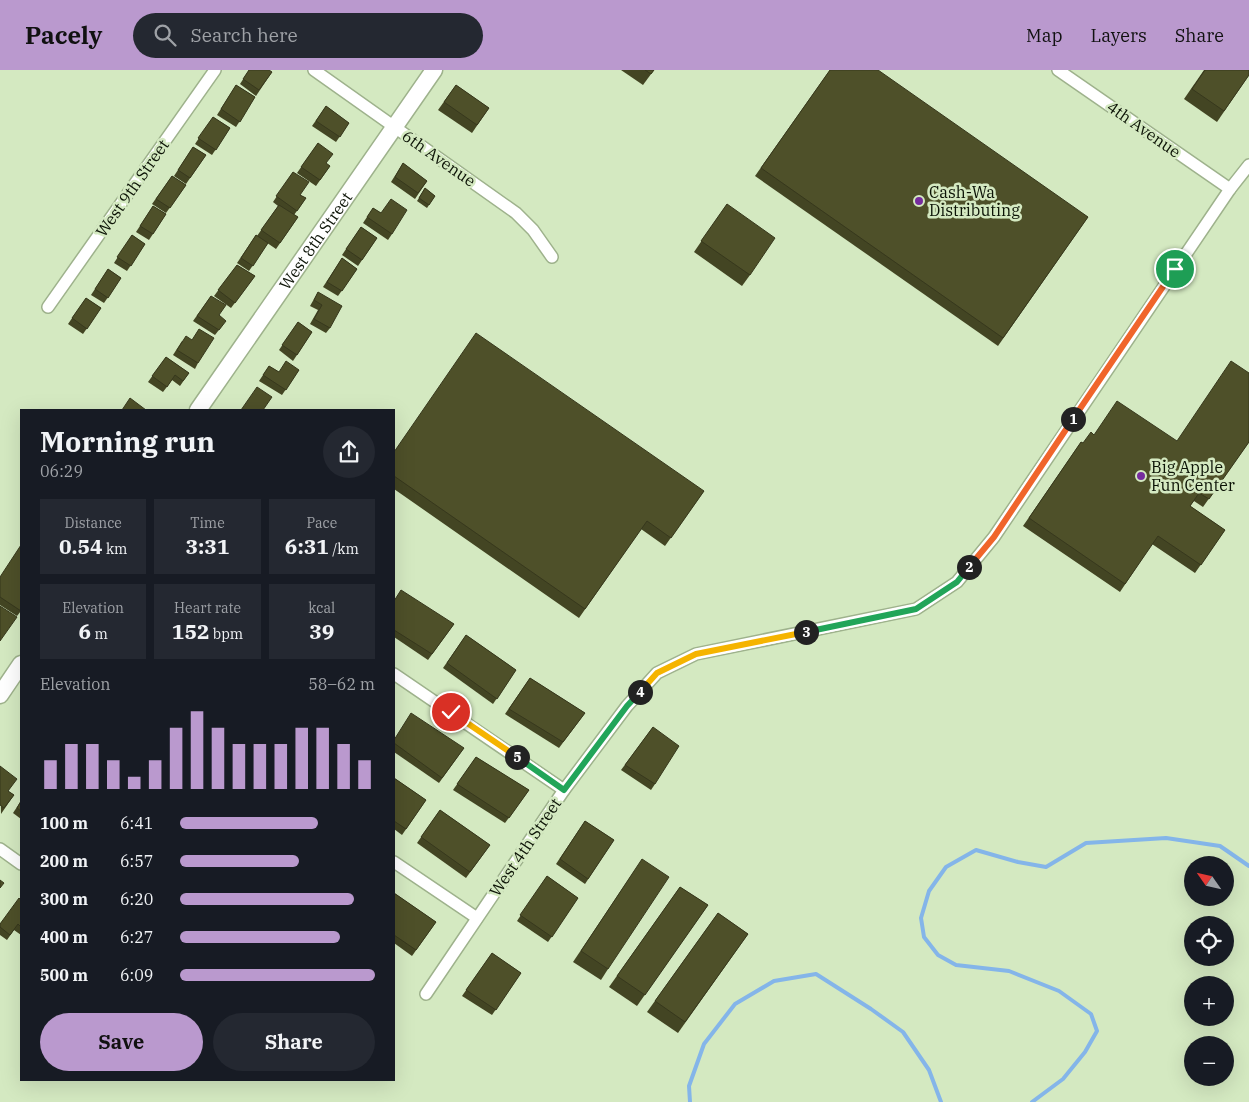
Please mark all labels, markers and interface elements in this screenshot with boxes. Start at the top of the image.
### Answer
search box [133,13,483,58]
text: Pacely [25,19,103,51]
icon: search [151,21,179,49]
text: Search here [191,23,298,47]
text: Map [1026,24,1063,47]
text: Layers [1091,24,1147,47]
text: Share [1175,24,1224,47]
street label: 4th Avenue [1103,96,1185,162]
street label: 6th Avenue [398,125,480,191]
street label: West 9th Street [91,135,173,241]
place label: Cash-Wa Distributing [929,182,1020,220]
street label: West 8th Street [275,188,356,293]
marker: Cash-Wa Distributing [913,195,925,207]
pin [1154,248,1196,290]
icon: arrive [1161,255,1189,283]
pin: 1 [1060,406,1086,432]
text: 1 [1069,410,1078,428]
text: Morning run [40,423,215,460]
button: share [323,426,375,478]
place label: Big Apple Fun Center [1151,457,1235,495]
text: 06:29 [40,461,83,481]
marker: Big Apple Fun Center [1135,470,1147,482]
text: Distance [65,514,122,532]
text: Time [190,514,225,532]
text: Pace [306,514,337,532]
text: 0.54 [59,532,103,560]
text: 3:31 [185,532,230,560]
text: 6:31 [285,532,329,560]
text: km [103,540,127,558]
text: /km [329,540,359,558]
pin: 2 [956,554,982,580]
text: 2 [965,558,974,576]
text: Elevation [62,599,124,617]
text: Heart rate [174,599,241,617]
text: kcal [308,599,335,617]
text: 6 [79,617,91,645]
text: 152 [172,617,210,645]
text: 39 [309,617,334,645]
pin: 3 [794,620,818,644]
text: 3 [802,623,811,641]
text: m [91,625,108,643]
text: bpm [210,625,243,643]
text: Elevation [40,674,110,694]
text: 58–62 m [308,674,375,694]
pin: 4 [628,680,652,704]
text: 4 [636,683,645,701]
pin [430,691,472,733]
icon: check [437,698,465,726]
pin: 5 [504,744,530,770]
text: 5 [513,748,522,766]
street label: West 4th Street [485,794,565,900]
text: 100 m [40,813,88,833]
text: 6:41 [120,813,153,833]
text: 200 m [40,851,88,871]
text: 6:57 [120,851,153,871]
north arrow [1184,856,1234,906]
map controls [1184,856,1234,1086]
text: 300 m [40,889,88,909]
text: 6:20 [120,889,153,909]
button: locate [1184,916,1234,966]
text: 400 m [40,927,88,947]
text: 6:27 [120,927,153,947]
text: 500 m [40,965,88,985]
text: 6:09 [120,965,153,985]
button: + [1184,976,1234,1026]
button: Save [40,1013,203,1071]
button: Share [213,1013,375,1071]
button: − [1184,1036,1234,1086]

